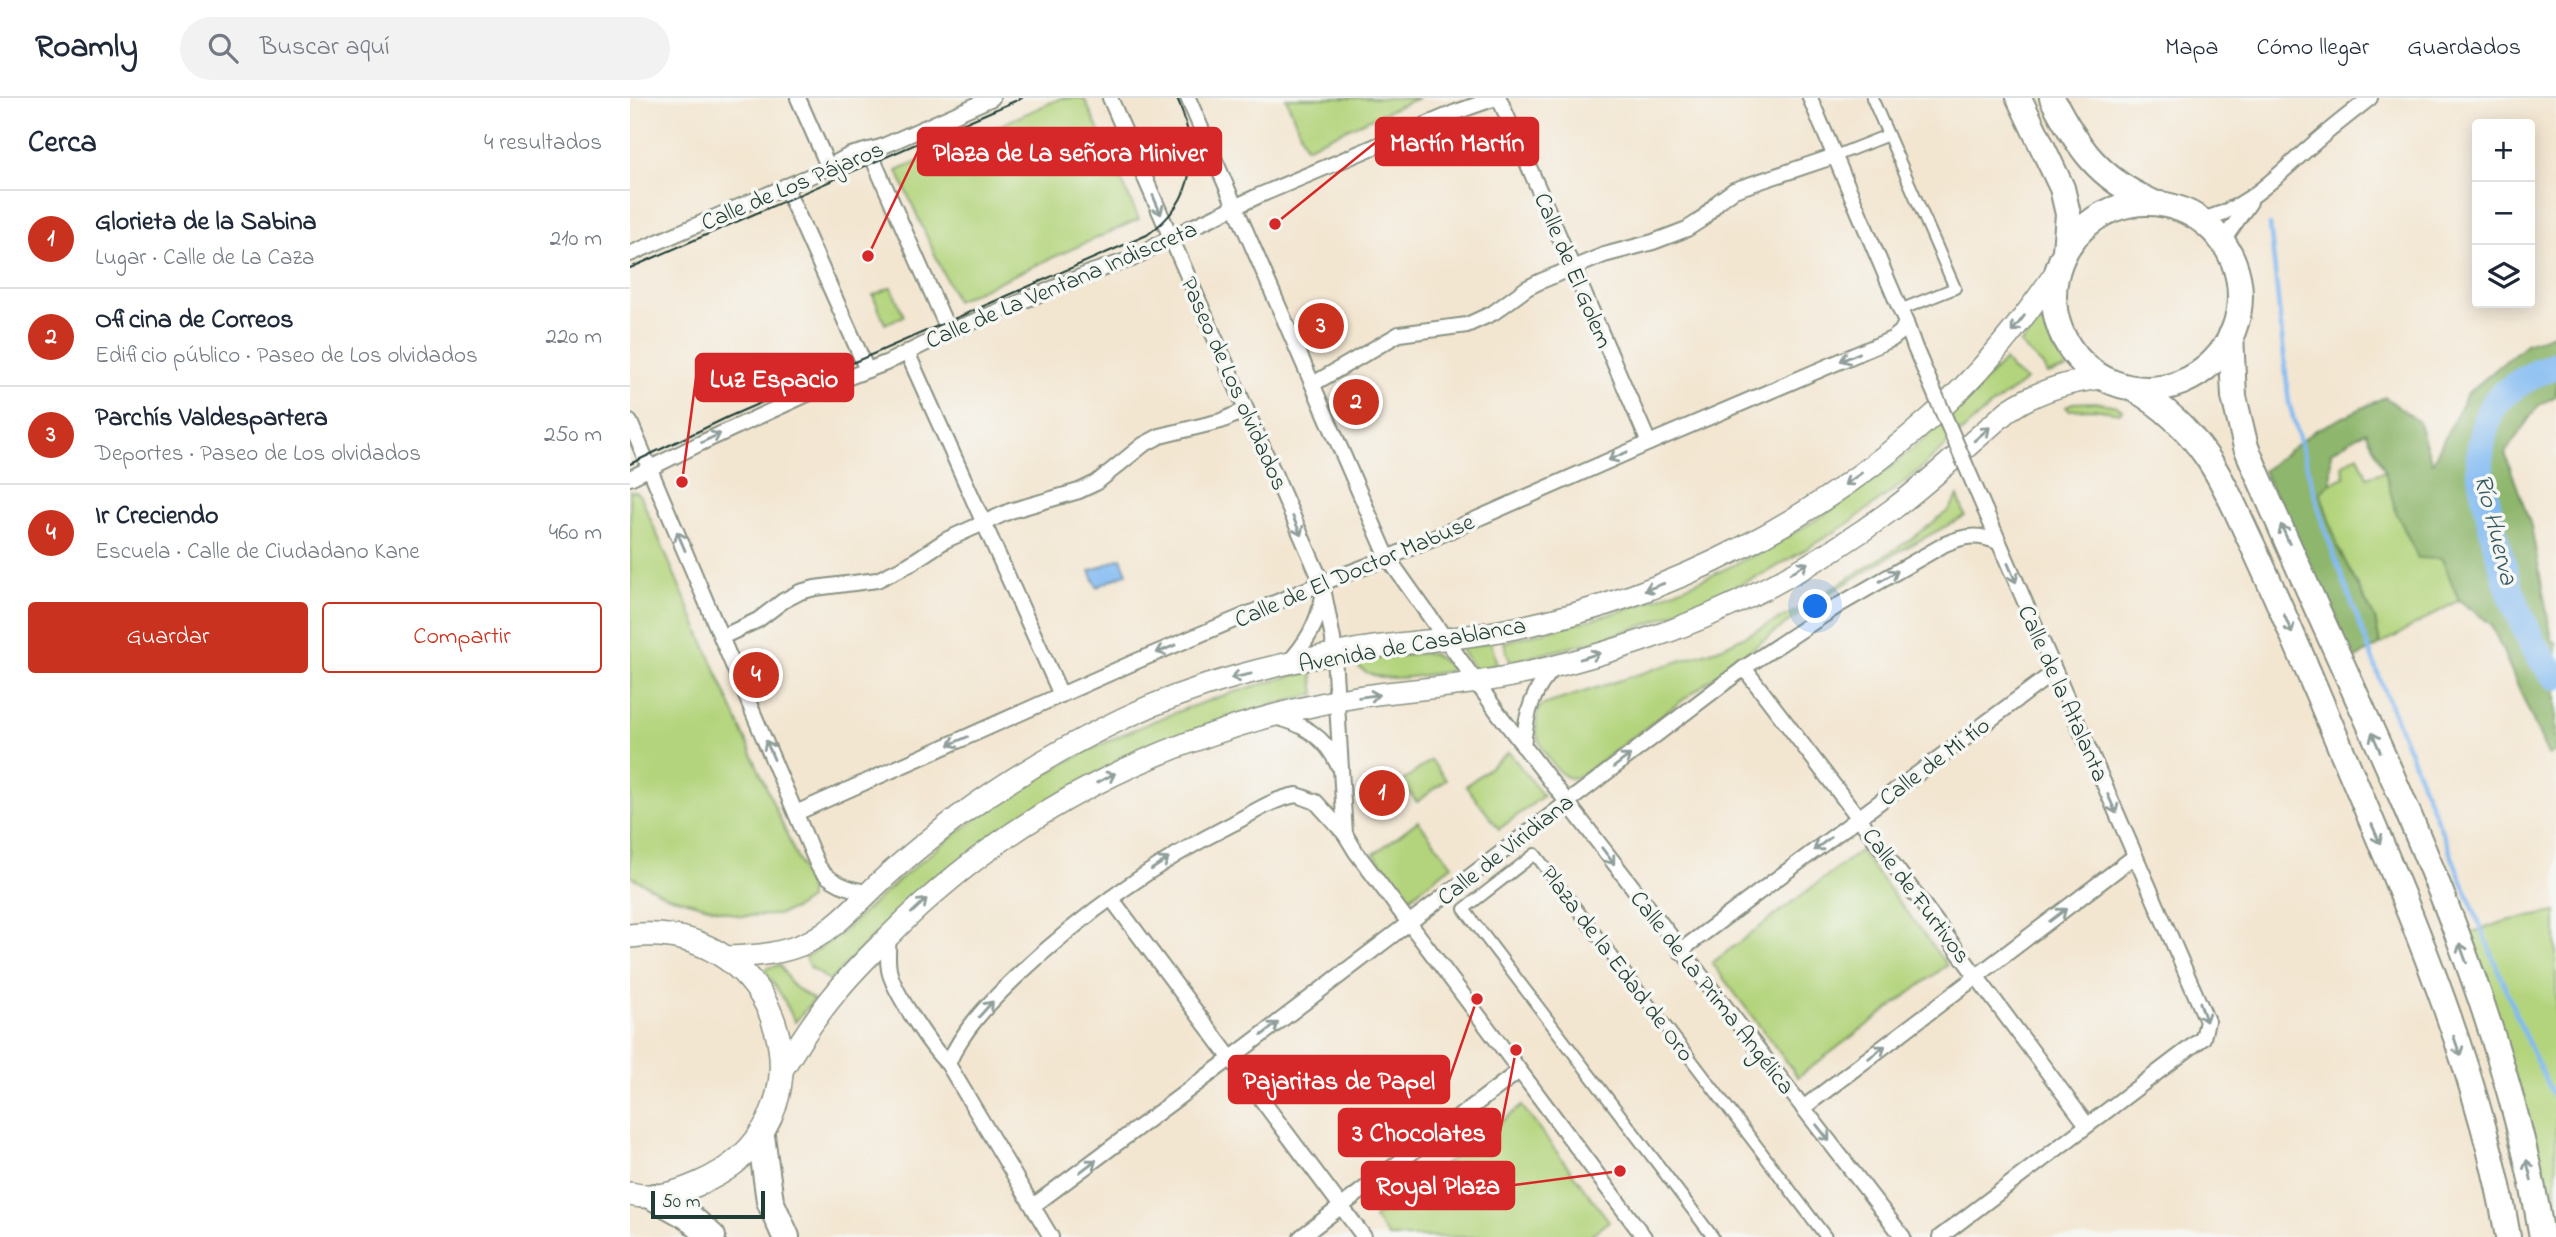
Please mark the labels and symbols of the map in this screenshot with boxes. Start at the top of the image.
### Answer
callout: Martín Martín [1376,118,1538,165]
text: Martín Martín [1390,126,1525,164]
callout: Plaza de La señora Miniver [918,128,1221,175]
street label: Calle de Los Pájaros [696,133,890,242]
text: Plaza de La señora Miniver [933,136,1208,174]
street label: Calle de El Golem [1523,188,1620,354]
one-way arrow [1151,194,1164,216]
street label: Calle de La Ventana Indiscreta [921,213,1203,359]
street label: Paseo de Los olvidados [1170,272,1296,497]
pin: 3 [1298,300,1344,352]
one-way arrow [2011,315,2026,333]
one-way arrow [1839,351,1861,364]
callout: Luz Espacio [696,354,853,401]
text: Luz Espacio [710,362,838,400]
pin: 2 [1333,376,1379,428]
one-way arrow [1973,425,1990,442]
one-way arrow [700,431,721,444]
one-way arrow [1608,450,1629,463]
water label: Río Huerva [2462,470,2526,590]
one-way arrow [1844,472,1863,486]
street label: Calle de El Doctor Mabuse [1230,506,1480,639]
one-way arrow [1291,515,1304,536]
one-way arrow [2278,524,2291,545]
one-way arrow [674,530,687,552]
one-way arrow [1789,561,1809,575]
one-way arrow [2006,562,2019,583]
one-way arrow [1879,569,1899,583]
one-way arrow [1643,582,1665,595]
your location [1798,589,1832,623]
street label: Calle de la Atalanta [2007,600,2116,788]
street label: Avenida de Casablanca [1296,609,1529,684]
one-way arrow [2282,613,2295,635]
one-way arrow [1156,643,1177,656]
pin: 4 [733,649,779,701]
one-way arrow [1579,649,1601,662]
one-way arrow [1230,670,1252,683]
one-way arrow [1357,690,1380,703]
street label: Calle de Mi tío [1873,710,1998,816]
one-way arrow [2369,732,2382,754]
one-way arrow [948,735,969,748]
one-way arrow [763,740,776,761]
one-way arrow [1612,753,1630,768]
pin: 1 [1359,767,1405,819]
one-way arrow [1096,770,1116,784]
street label: Calle de Viridiana [1431,786,1582,916]
one-way arrow [2106,793,2119,814]
street label: Calle de Furtivos [1852,821,1978,972]
one-way arrow [2371,823,2384,844]
one-way arrow [1813,836,1832,851]
one-way arrow [1601,847,1616,865]
one-way arrow [1150,857,1170,871]
street label: Plaza de la Edad de Oro [1530,859,1702,1070]
street label: Calle de La Prima Angélica [1620,884,1802,1103]
one-way arrow [910,897,927,914]
one-way arrow [2049,907,2067,922]
one-way arrow [2456,942,2468,964]
one-way arrow [978,1000,994,1018]
one-way arrow [2198,1001,2210,1023]
one-way arrow [1260,1022,1278,1037]
one-way arrow [2452,1035,2464,1057]
one-way arrow [1867,1044,1886,1059]
callout: Pajaritas de Papel [1229,1056,1449,1103]
text: Pajaritas de Papel [1243,1064,1435,1102]
callout: 3 Chocolates [1339,1109,1500,1156]
text: 3 Chocolates [1351,1116,1486,1154]
one-way arrow [1815,1124,1830,1142]
one-way arrow [1078,1158,1096,1173]
one-way arrow [2522,1159,2536,1182]
callout: Royal Plaza [1362,1162,1514,1209]
text: Royal Plaza [1376,1169,1500,1207]
scale bar [651,1188,765,1220]

